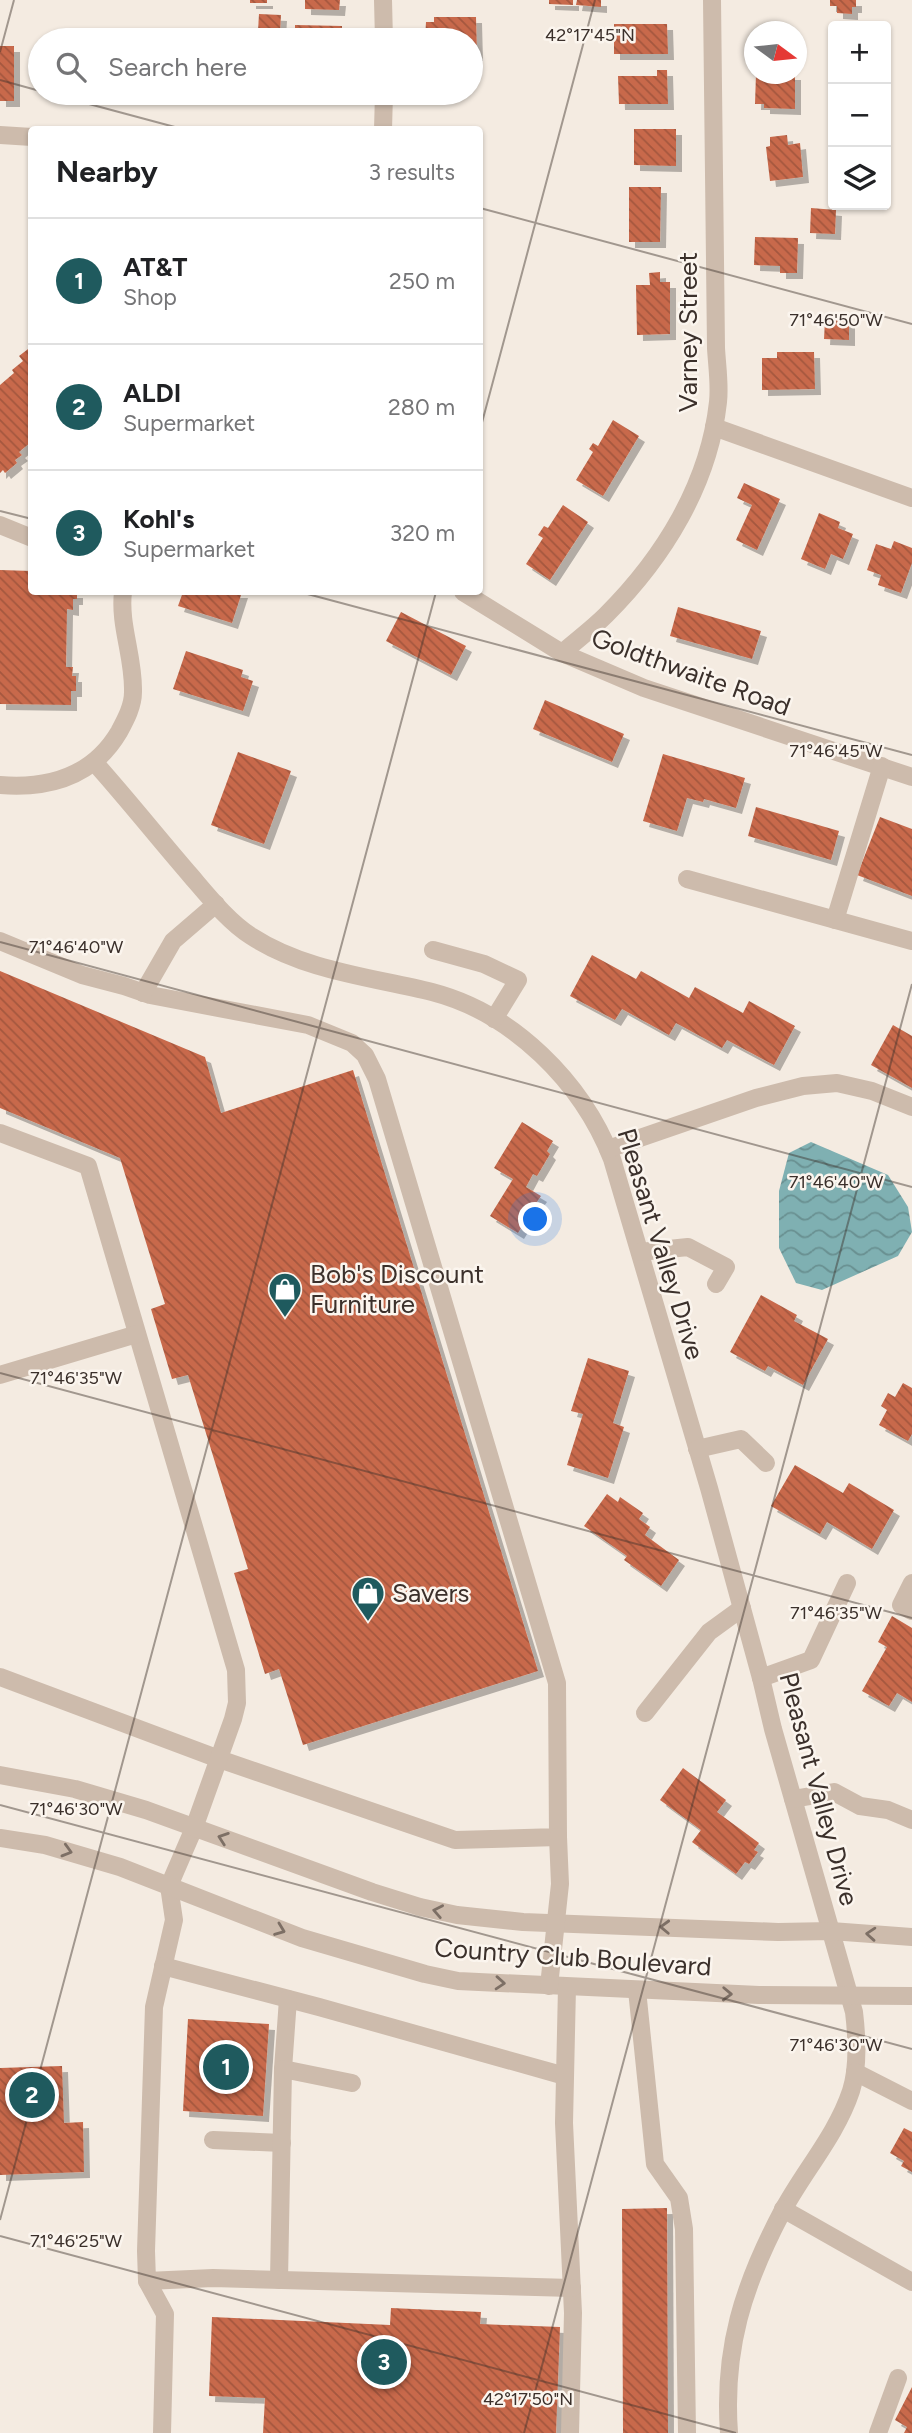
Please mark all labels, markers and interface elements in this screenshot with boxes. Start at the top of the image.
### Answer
north arrow [744,21,807,84]
map controls [828,21,891,210]
button: + [828,21,891,84]
text: 42°17'45"N [545,24,635,46]
search box [28,28,483,105]
icon: search [52,48,90,86]
text: Search here [108,51,247,83]
button: − [828,84,891,147]
button: layers [828,147,891,210]
text: Nearby [56,153,158,190]
text: 3 results [368,158,455,186]
text: AT&T [123,251,188,283]
street label: Varney Street [672,252,704,412]
text: 1 [74,267,84,295]
text: 250 m [389,267,455,295]
text: Shop [123,283,177,311]
text: 71°46'50"W [789,309,884,331]
text: ALDI [123,377,181,409]
text: 2 [72,393,86,421]
text: 280 m [388,393,455,421]
text: Supermarket [123,409,255,437]
text: Kohl's [123,503,194,535]
text: 3 [73,519,85,547]
text: 320 m [390,519,455,547]
text: Supermarket [123,535,255,563]
street label: Goldthwaite Road [587,621,795,723]
text: 71°46'45"W [789,740,883,762]
text: 71°46'40"W [29,936,124,958]
street label: Pleasant Valley Drive [611,1125,711,1363]
text: 71°46'40"W [789,1171,884,1193]
your location [518,1202,552,1236]
place label: Bob's Discount Furniture [310,1258,484,1320]
shop icon: Bob's Discount Furniture [266,1270,304,1319]
text: 71°46'35"W [30,1367,123,1389]
shop icon: Savers [349,1574,387,1623]
place label: Savers [392,1577,469,1609]
text: 71°46'35"W [790,1602,883,1624]
street label: Pleasant Valley Drive [772,1669,866,1909]
text: 71°46'30"W [29,1798,123,1820]
one-way arrow [217,1832,229,1846]
one-way arrow [61,1843,73,1858]
one-way arrow [432,1904,444,1919]
one-way arrow [659,1920,670,1935]
one-way arrow [274,1921,286,1935]
one-way arrow [866,1927,877,1942]
street label: Country Club Boulevard [433,1931,713,1983]
one-way arrow [495,1975,506,1990]
one-way arrow [722,1986,733,2001]
text: 71°46'30"W [789,2034,883,2056]
pin: 1 [203,2041,249,2093]
pin: 2 [9,2069,55,2121]
text: 71°46'25"W [30,2230,123,2252]
pin: 3 [361,2336,407,2388]
text: 42°17'50"N [483,2388,573,2410]

